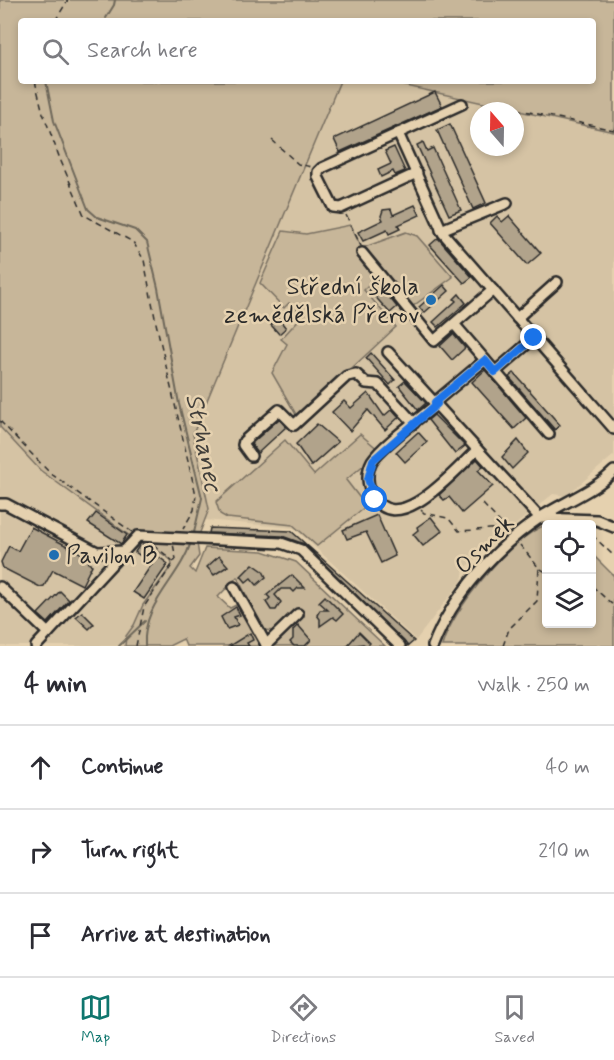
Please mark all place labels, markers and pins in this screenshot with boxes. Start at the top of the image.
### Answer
place label: Střední škola zemědělská Přerov [224,272,419,331]
marker: Střední škola zemědělská Přerov [424,293,438,307]
place label: Pavilon B [66,541,157,572]
marker: Pavilon B [47,548,61,562]

